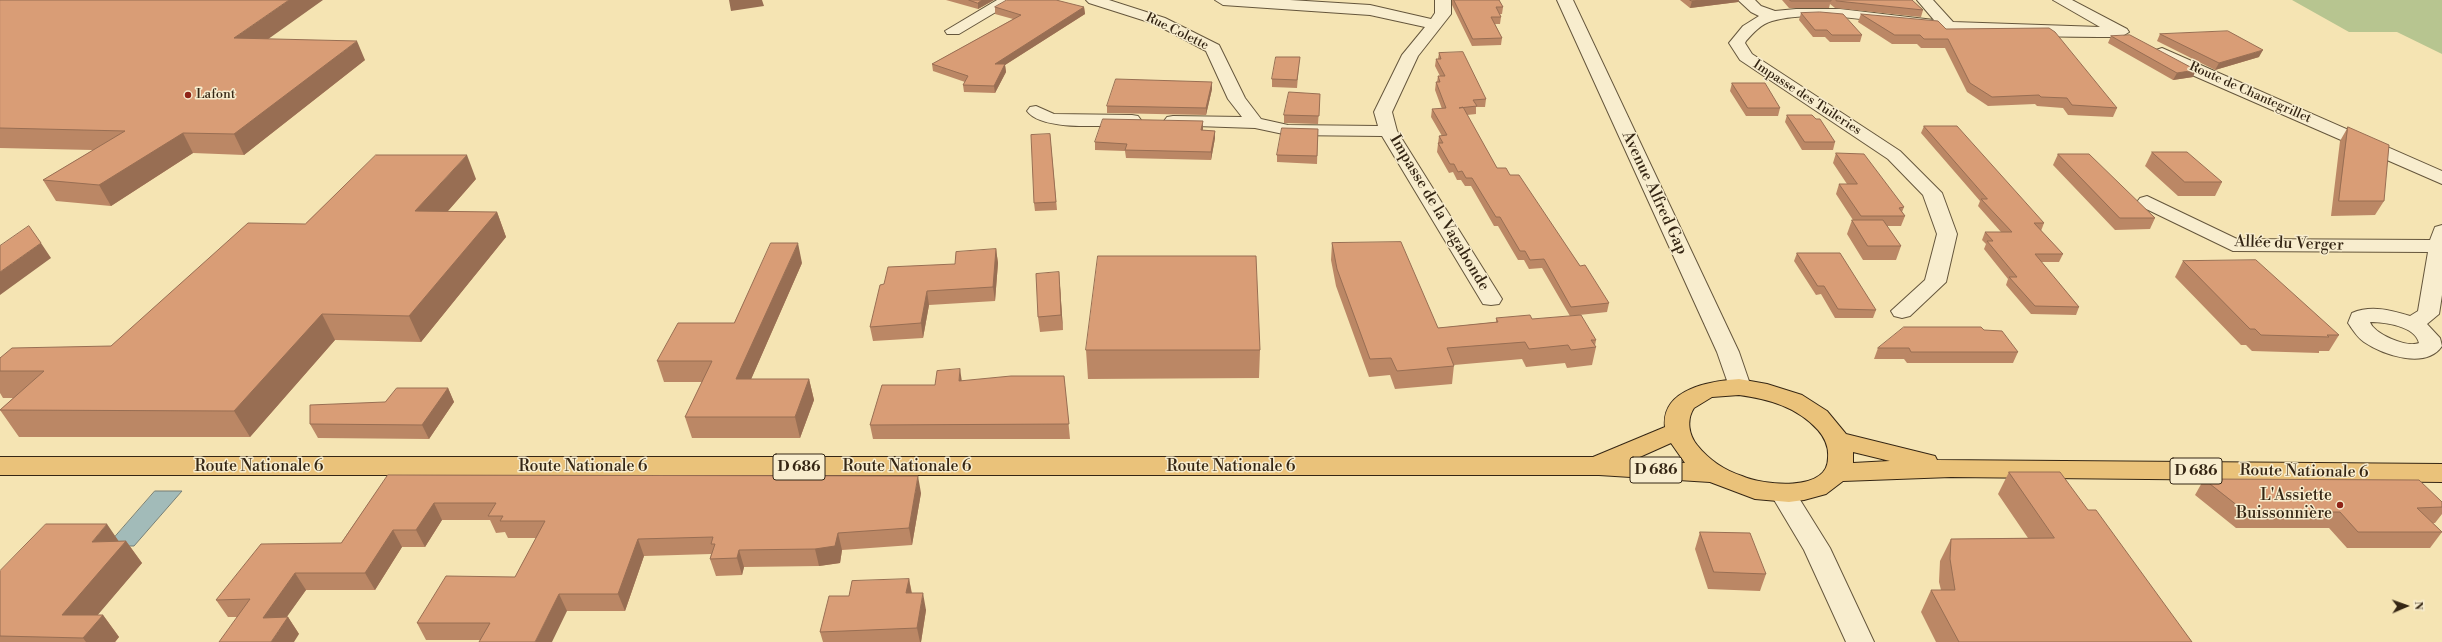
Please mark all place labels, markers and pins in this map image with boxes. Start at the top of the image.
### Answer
place label: Lafont [196,87,235,103]
marker: Lafont [183,90,193,100]
place label: L'Assiette Buissonnière [2236,486,2332,524]
marker: L'Assiette Buissonnière [2335,500,2345,510]

